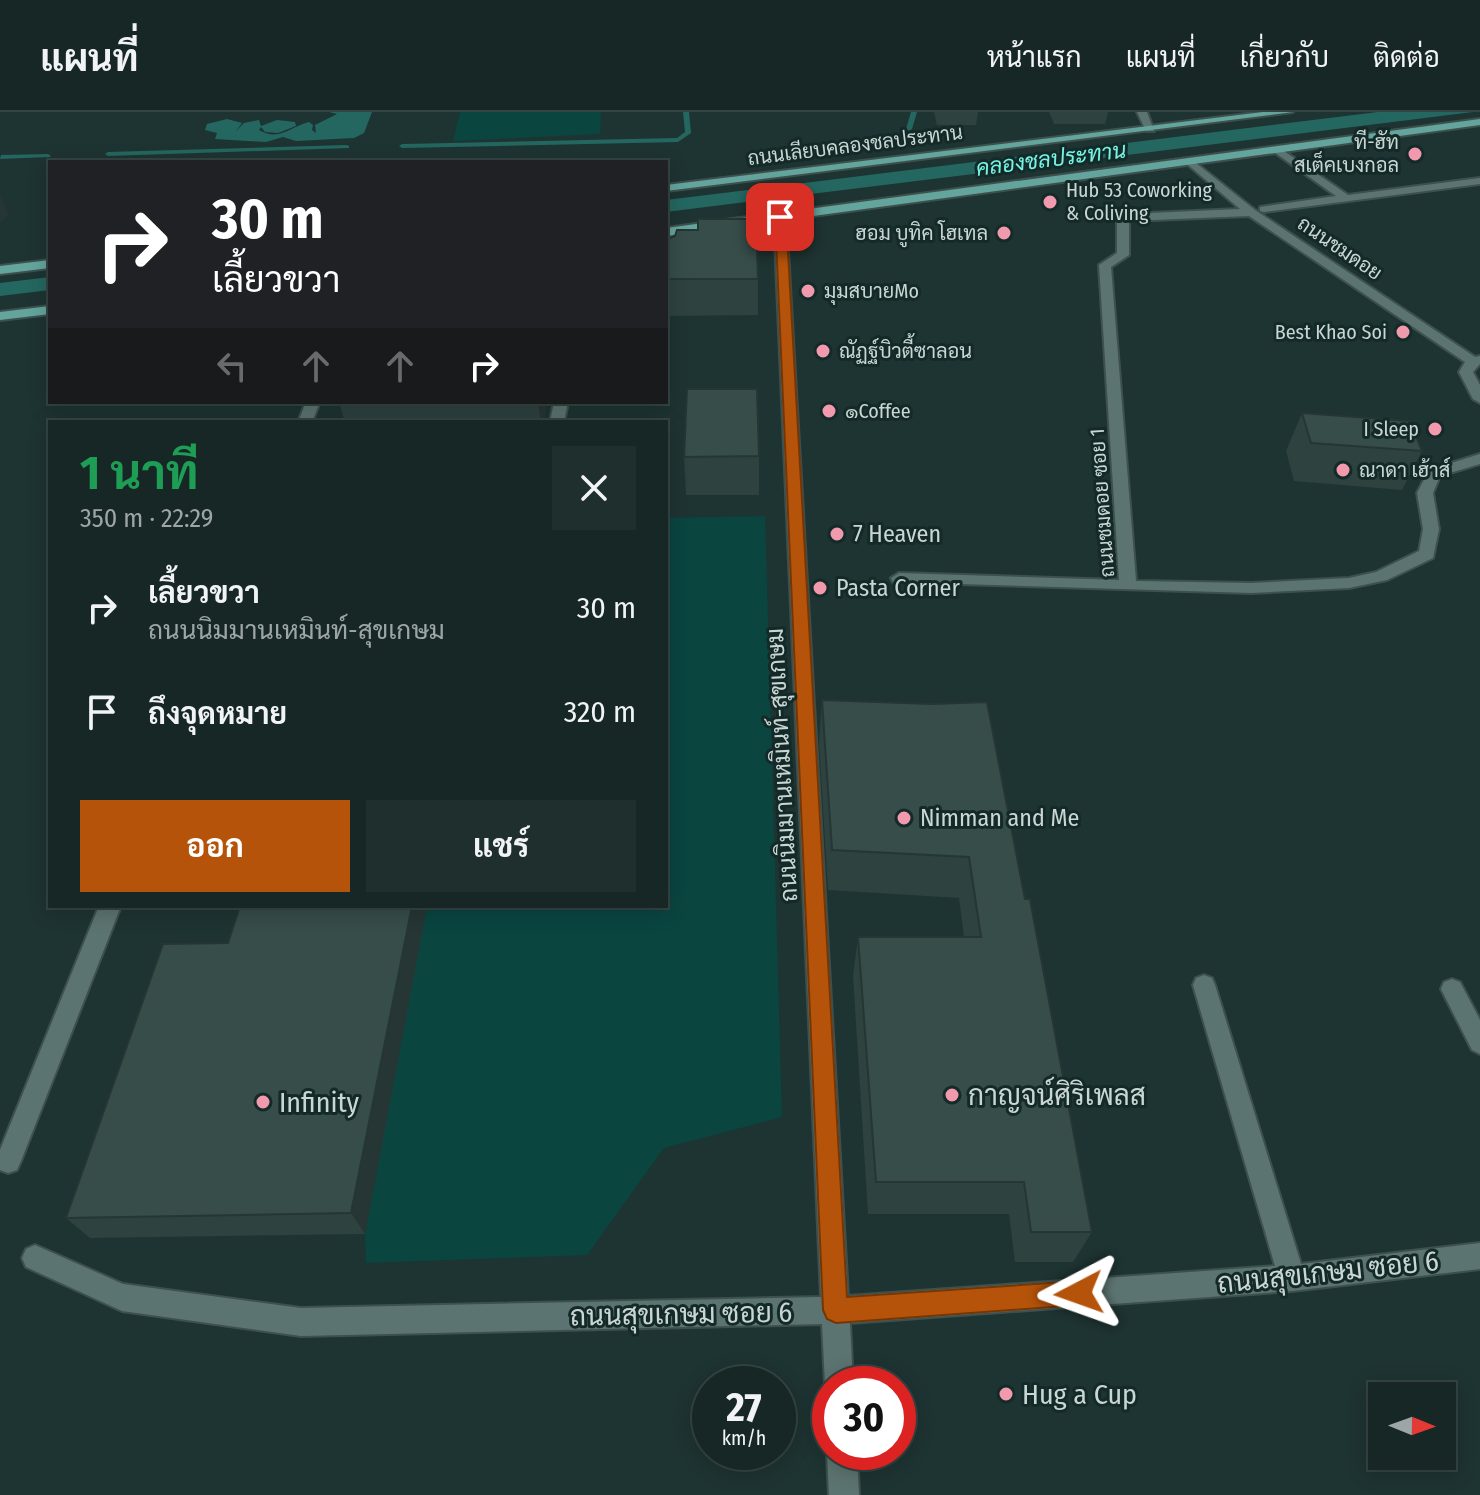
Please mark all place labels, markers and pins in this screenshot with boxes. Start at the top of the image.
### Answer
place label: ที-ฮัท สเต็คเบงกอล [1294,129,1399,177]
marker: ที-ฮัท สเต็คเบงกอล [1406,145,1424,163]
place label: Hub 53 Coworking & Coliving [1066,178,1212,225]
pin [746,183,814,251]
marker: Hub 53 Coworking & Coliving [1041,193,1059,211]
place label: ฮอม บูทิค โฮเทล [855,220,988,248]
marker: ฮอม บูทิค โฮเทล [995,224,1013,242]
place label: มุมสบายMo [824,279,919,305]
marker: มุมสบายMo [799,282,817,300]
place label: Best Khao Soi [1275,320,1387,344]
marker: Best Khao Soi [1394,323,1412,341]
place label: ณัฏฐ์บิวตี้ซาลอน [839,333,972,364]
marker: ณัฏฐ์บิวตี้ซาลอน [814,342,832,360]
place label: ๑Coffee [845,399,911,423]
marker: ๑Coffee [820,402,838,420]
place label: I Sleep [1364,417,1419,441]
marker: I Sleep [1426,420,1444,438]
place label: ณาดา เฮ้าส์ [1359,456,1450,482]
marker: ณาดา เฮ้าส์ [1334,461,1352,479]
place label: 7 Heaven [853,520,941,548]
marker: 7 Heaven [828,525,846,543]
place label: Pasta Corner [836,574,960,602]
marker: Pasta Corner [811,579,829,597]
place label: Nimman and Me [920,804,1079,832]
marker: Nimman and Me [895,809,913,827]
place label: กาญจน์ศิริเพลส [968,1076,1146,1113]
place label: Infinity [279,1086,360,1119]
marker: กาญจน์ศิริเพลส [943,1086,961,1104]
marker: Infinity [254,1093,272,1111]
place label: Hug a Cup [1022,1378,1137,1411]
marker: Hug a Cup [997,1385,1015,1403]

